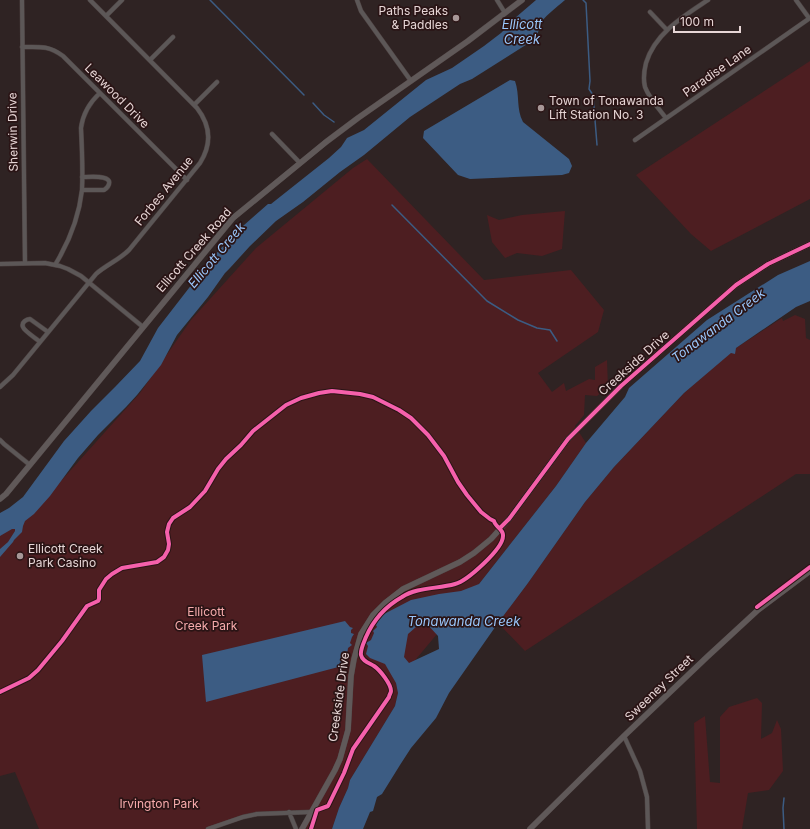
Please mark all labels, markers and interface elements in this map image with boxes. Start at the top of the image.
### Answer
place label: Paths Peaks & Paddles [378,3,448,32]
scale bar [674,8,740,34]
marker: Paths Peaks & Paddles [451,13,461,23]
text: 100 m [680,14,714,29]
water label: Ellicott Creek [502,16,543,47]
street label: Paradise Lane [680,41,754,100]
street label: Leawood Drive [82,60,153,131]
street label: Sherwin Drive [4,92,21,172]
place label: Town of Tonawanda Lift Station No. 3 [549,93,664,122]
marker: Town of Tonawanda Lift Station No. 3 [536,103,546,113]
street label: Forbes Avenue [131,153,196,228]
street label: Ellicott Creek Road [154,205,234,295]
water label: Ellicott Creek [184,219,248,291]
water label: Tonawanda Creek [668,284,769,365]
street label: Creekside Drive [595,327,672,398]
place label: Ellicott Creek Park Casino [28,541,103,570]
marker: Ellicott Creek Park Casino [15,551,25,561]
park label: Ellicott Creek Park [175,604,238,633]
water label: Tonawanda Creek [408,613,521,629]
street label: Creekside Drive [325,651,352,743]
street label: Sweeney Street [621,651,696,724]
park label: Irvington Park [119,796,199,811]

